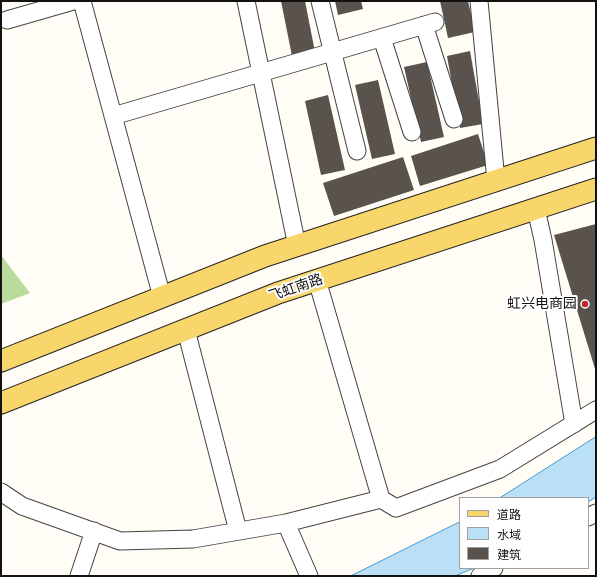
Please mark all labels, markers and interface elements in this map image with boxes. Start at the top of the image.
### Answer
street label: 飞虹南路 [267,271,325,305]
place label: 虹兴电商园 [507,296,577,312]
marker: 虹兴电商园 [580,299,590,309]
legend [459,497,589,569]
text: 道路 [497,508,521,522]
text: 水域 [497,528,521,542]
text: 建筑 [497,548,521,562]

